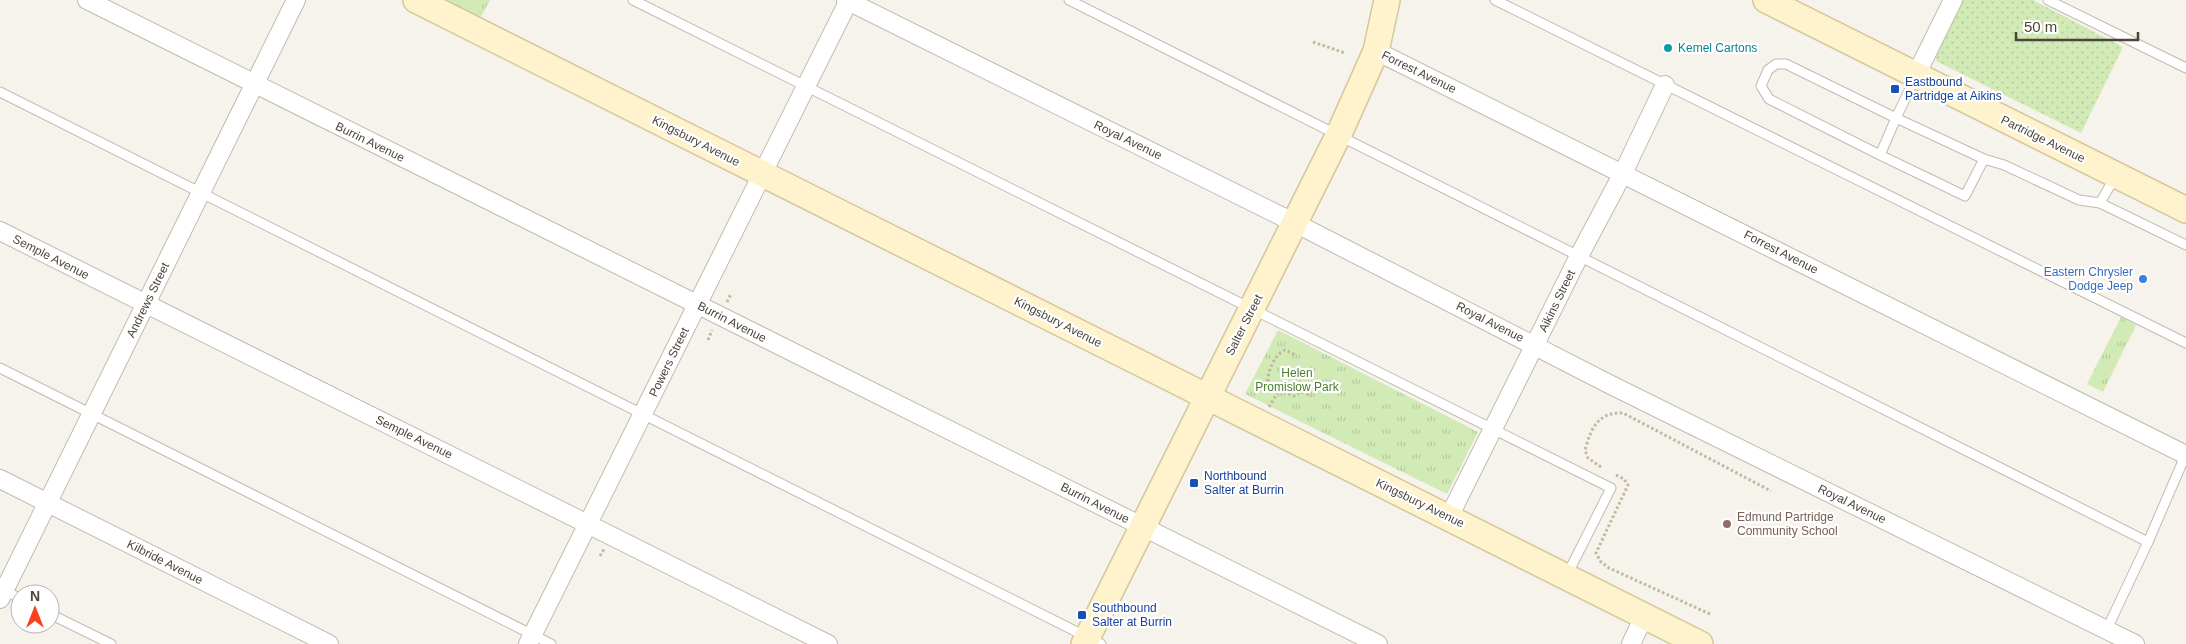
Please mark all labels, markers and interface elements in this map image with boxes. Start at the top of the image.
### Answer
scale bar [2016,10,2138,42]
text: 50 m [2024,18,2057,35]
place label: Kemel Cartons [1678,41,1757,55]
marker: Kemel Cartons [1662,42,1674,54]
street label: Forrest Avenue [1379,48,1459,96]
place label: Eastbound Partridge at Aikins [1905,75,2002,103]
marker: Eastbound Partridge at Aikins [1889,83,1901,95]
street label: Kingsbury Avenue [650,113,742,169]
street label: Partridge Avenue [1999,113,2088,166]
street label: Royal Avenue [1092,118,1165,163]
street label: Burrin Avenue [333,119,407,165]
street label: Forrest Avenue [1742,227,1821,277]
street label: Semple Avenue [10,232,92,282]
street label: Andrews Street [124,259,173,340]
place label: Eastern Chrysler Dodge Jeep [2044,265,2133,293]
street label: Aikins Street [1536,267,1578,334]
marker: Eastern Chrysler Dodge Jeep [2137,273,2149,285]
street label: Salter Street [1223,292,1266,358]
street label: Kingsbury Avenue [1012,294,1104,350]
street label: Burrin Avenue [695,299,769,345]
street label: Royal Avenue [1454,299,1526,345]
street label: Powers Street [646,324,692,399]
park label: Helen Promislow Park [1255,366,1340,394]
street label: Semple Avenue [373,412,455,462]
place label: Northbound Salter at Burrin [1204,469,1284,497]
street label: Kingsbury Avenue [1374,476,1467,531]
marker: Northbound Salter at Burrin [1188,477,1200,489]
street label: Burrin Avenue [1058,480,1132,526]
street label: Royal Avenue [1816,482,1889,527]
place label: Edmund Partridge Community School [1737,510,1838,538]
marker: Edmund Partridge Community School [1721,518,1733,530]
street label: Kilbride Avenue [125,537,206,587]
north arrow [10,584,60,634]
text: N [30,588,40,604]
place label: Southbound Salter at Burrin [1092,601,1172,629]
marker: Southbound Salter at Burrin [1076,609,1088,621]

